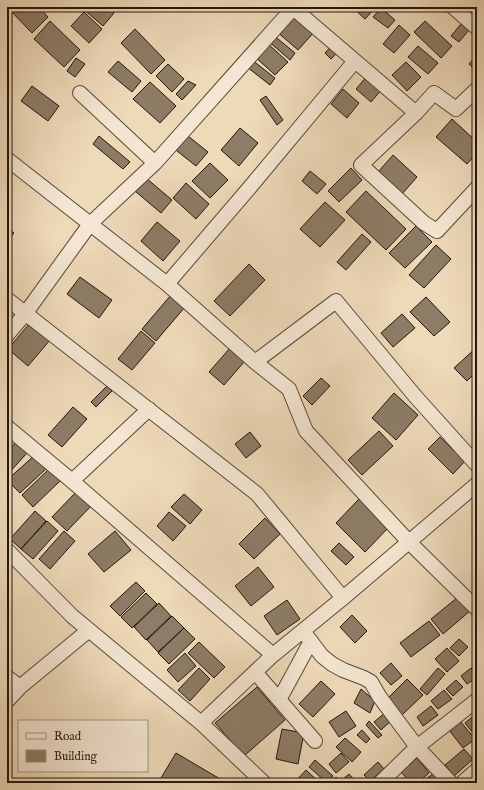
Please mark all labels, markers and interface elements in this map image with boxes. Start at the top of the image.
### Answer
legend [18,720,148,772]
text: Road [54,729,82,744]
text: Building [54,749,98,764]

